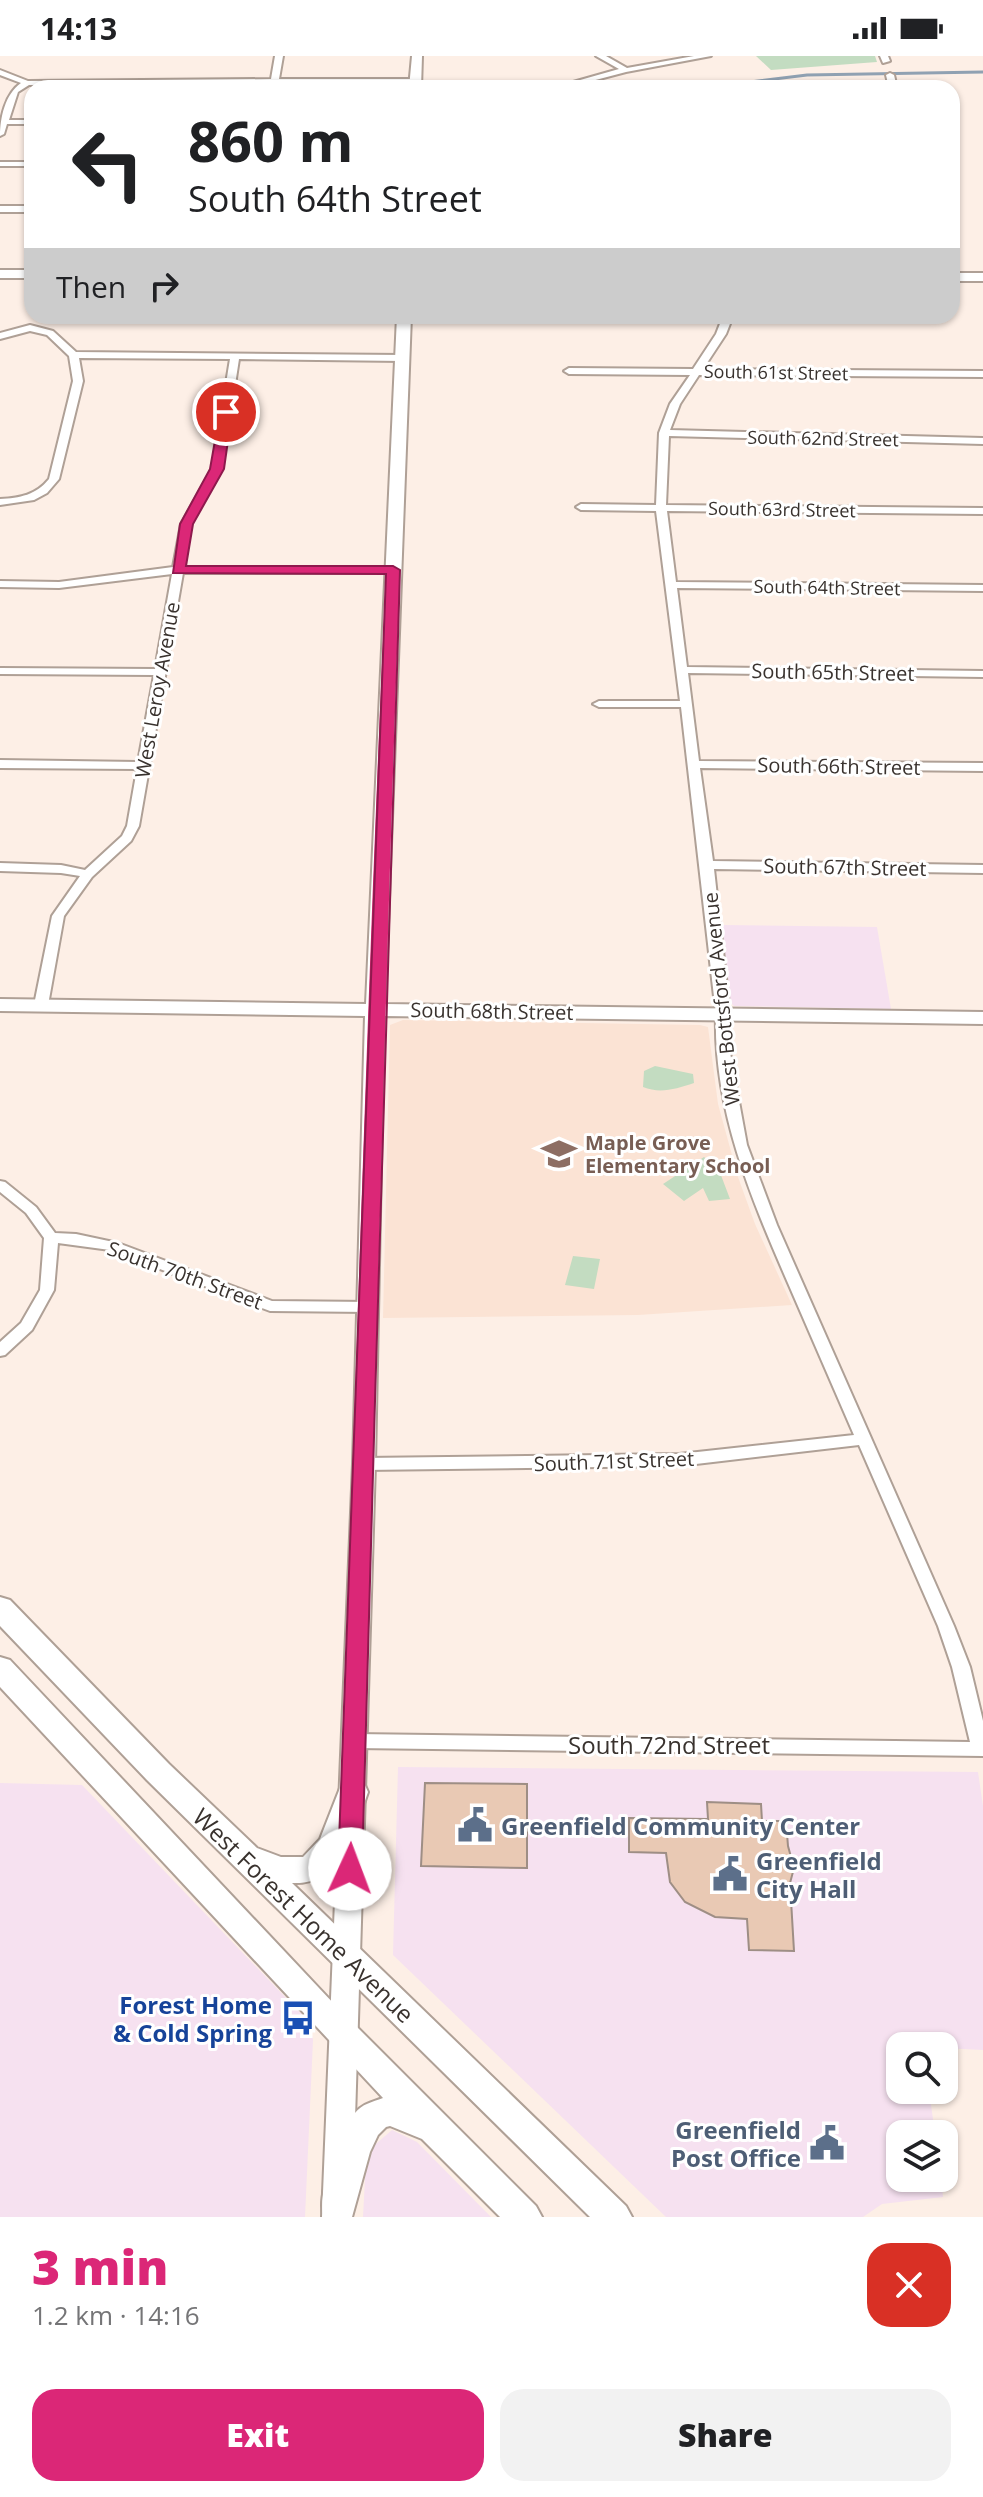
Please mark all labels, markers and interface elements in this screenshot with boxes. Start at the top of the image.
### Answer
text: 14:13 [40,8,117,49]
text: 860 m [188,102,354,178]
icon: left [56,112,160,216]
text: South 64th Street [188,174,482,223]
icon: right [142,264,186,308]
text: Then [56,266,126,307]
street label: South 61st Street [704,359,848,385]
pin [192,378,260,446]
icon: arrive [204,390,248,434]
street label: South 62nd Street [747,425,899,451]
street label: South 63rd Street [708,496,856,522]
street label: South 64th Street [753,574,901,600]
street label: West Leroy Avenue [128,600,186,780]
street label: South 65th Street [751,657,915,687]
street label: South 66th Street [757,751,921,781]
street label: South 67th Street [763,852,927,882]
street label: West Bottsford Avenue [696,891,746,1107]
street label: South 68th Street [410,996,574,1026]
place label: Maple Grove Elementary School [585,1129,770,1179]
school or university icon: Maple Grove Elementary School [540,1135,578,1173]
street label: South 70th Street [104,1234,266,1316]
street label: South 71st Street [533,1445,695,1477]
street label: South 72nd Street [568,1728,770,1761]
street label: West Forest Home Avenue [186,1800,422,2030]
public building icon: Greenfield Community Center [456,1806,494,1844]
place label: Greenfield Community Center [501,1809,860,1842]
position arrow [308,1827,392,1911]
place label: Greenfield City Hall [756,1844,882,1905]
public building icon: Greenfield City Hall [711,1855,749,1893]
place label: Forest Home & Cold Spring [113,1988,272,2049]
bus stop icon: Forest Home & Cold Spring [279,1999,317,2037]
map controls [886,2032,958,2192]
button: search [886,2032,958,2104]
place label: Greenfield Post Office [671,2113,801,2174]
button: layers [886,2120,958,2192]
public building icon: Greenfield Post Office [808,2124,846,2162]
text: 3 min [32,2234,168,2299]
button: close [867,2243,951,2327]
text: 1.2 km · 14:16 [32,2297,200,2333]
button: Exit [32,2389,484,2481]
button: Share [500,2389,951,2481]

